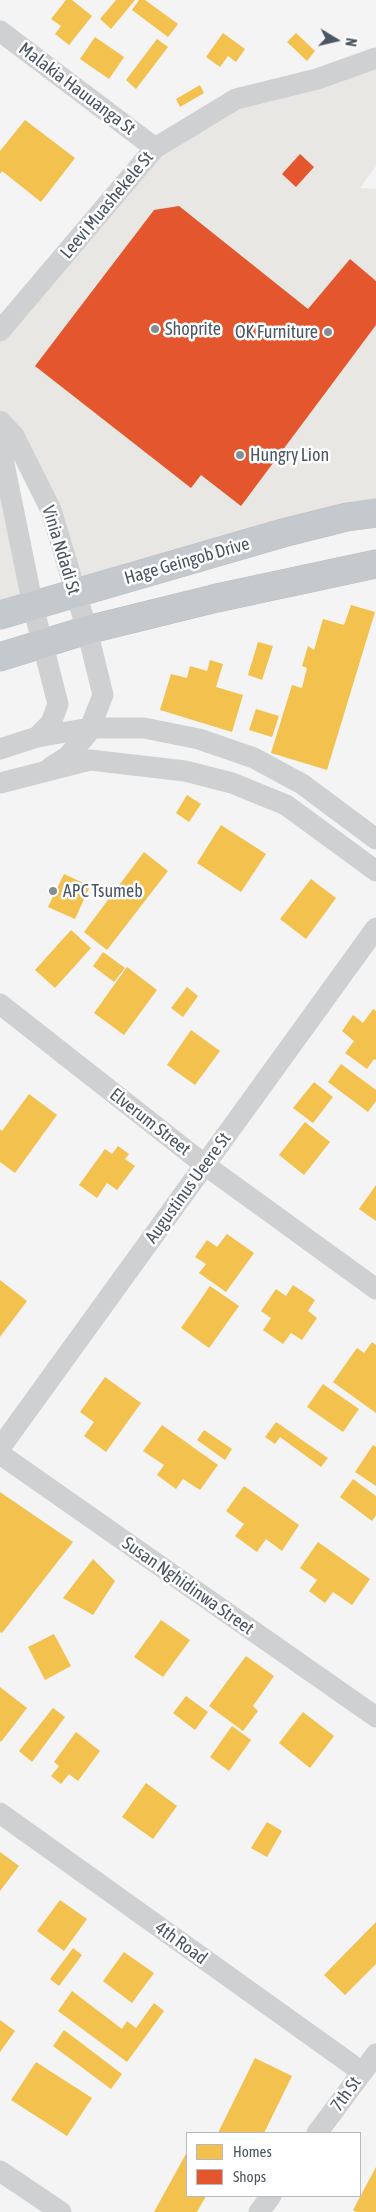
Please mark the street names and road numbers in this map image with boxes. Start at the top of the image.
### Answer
street label: Malakia Hauuanga St [15,38,139,140]
street label: Leevi Muashekele St [56,147,158,263]
street label: Vinia Ndadi St [37,503,85,597]
street label: Hage Geingob Drive [122,533,252,589]
street label: Elverum Street [105,1084,195,1160]
street label: Augustinus Ueere St [141,1128,235,1248]
street label: Susan Nghidinwa Street [118,1533,258,1639]
street label: 4th Road [151,1917,211,1969]
street label: 7th St [326,2072,366,2116]

